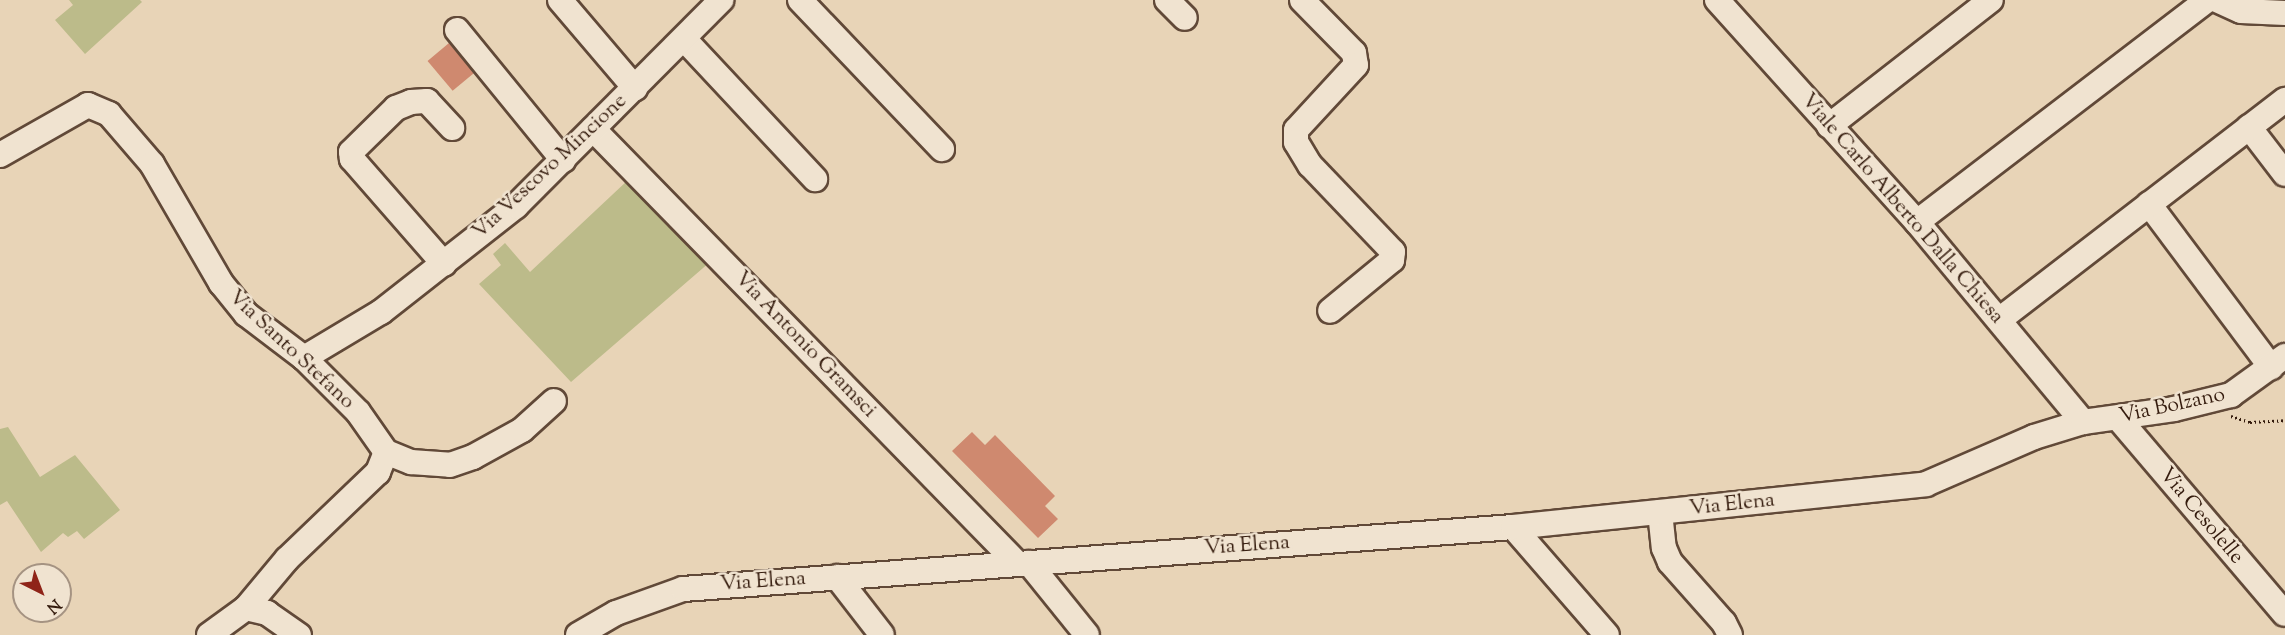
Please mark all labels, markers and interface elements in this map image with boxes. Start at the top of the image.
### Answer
street label: Via Vescovo Mincione [468,89,632,245]
street label: Viale Carlo Alberto Dalla Chiesa [1795,89,2009,329]
street label: Via Antonio Gramsci [729,267,881,423]
street label: Via Santo Stefano [223,285,359,415]
street label: Via Bolzano [2117,382,2227,430]
street label: Via Cesolelle [2153,463,2249,569]
street label: Via Elena [1688,488,1776,522]
street label: Via Elena [1203,530,1291,562]
north arrow [12,563,72,623]
street label: Via Elena [719,566,807,598]
text: N [41,592,65,618]

